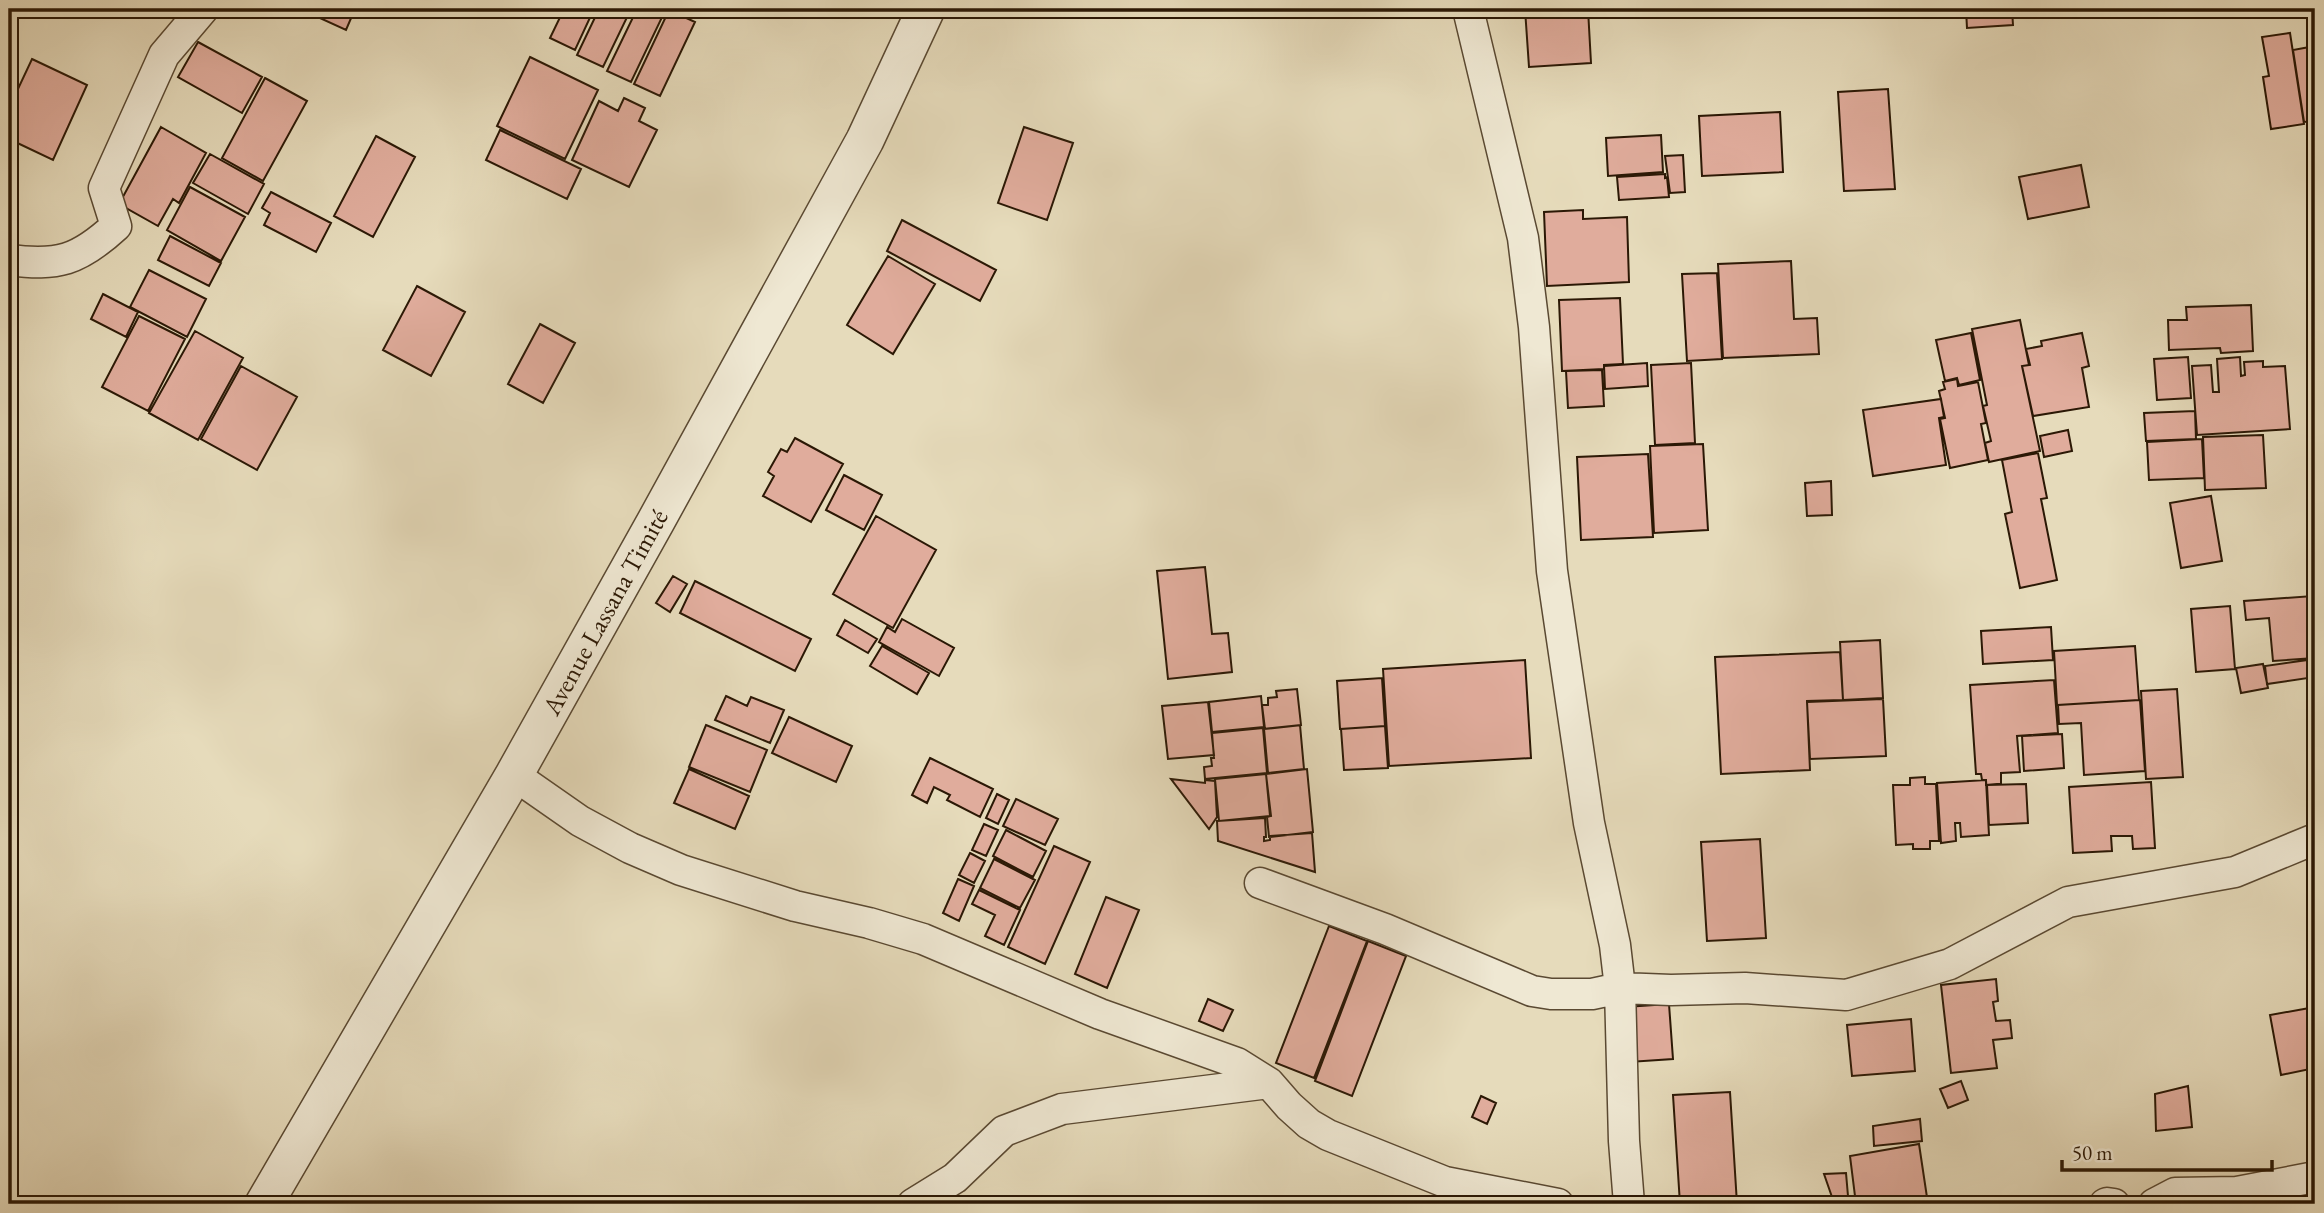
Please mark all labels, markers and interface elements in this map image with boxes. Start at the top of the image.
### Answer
street label: Avenue Lassana Timité [534,503,676,722]
scale bar [2062,1129,2272,1173]
text: 50 m [2072,1139,2113,1166]

